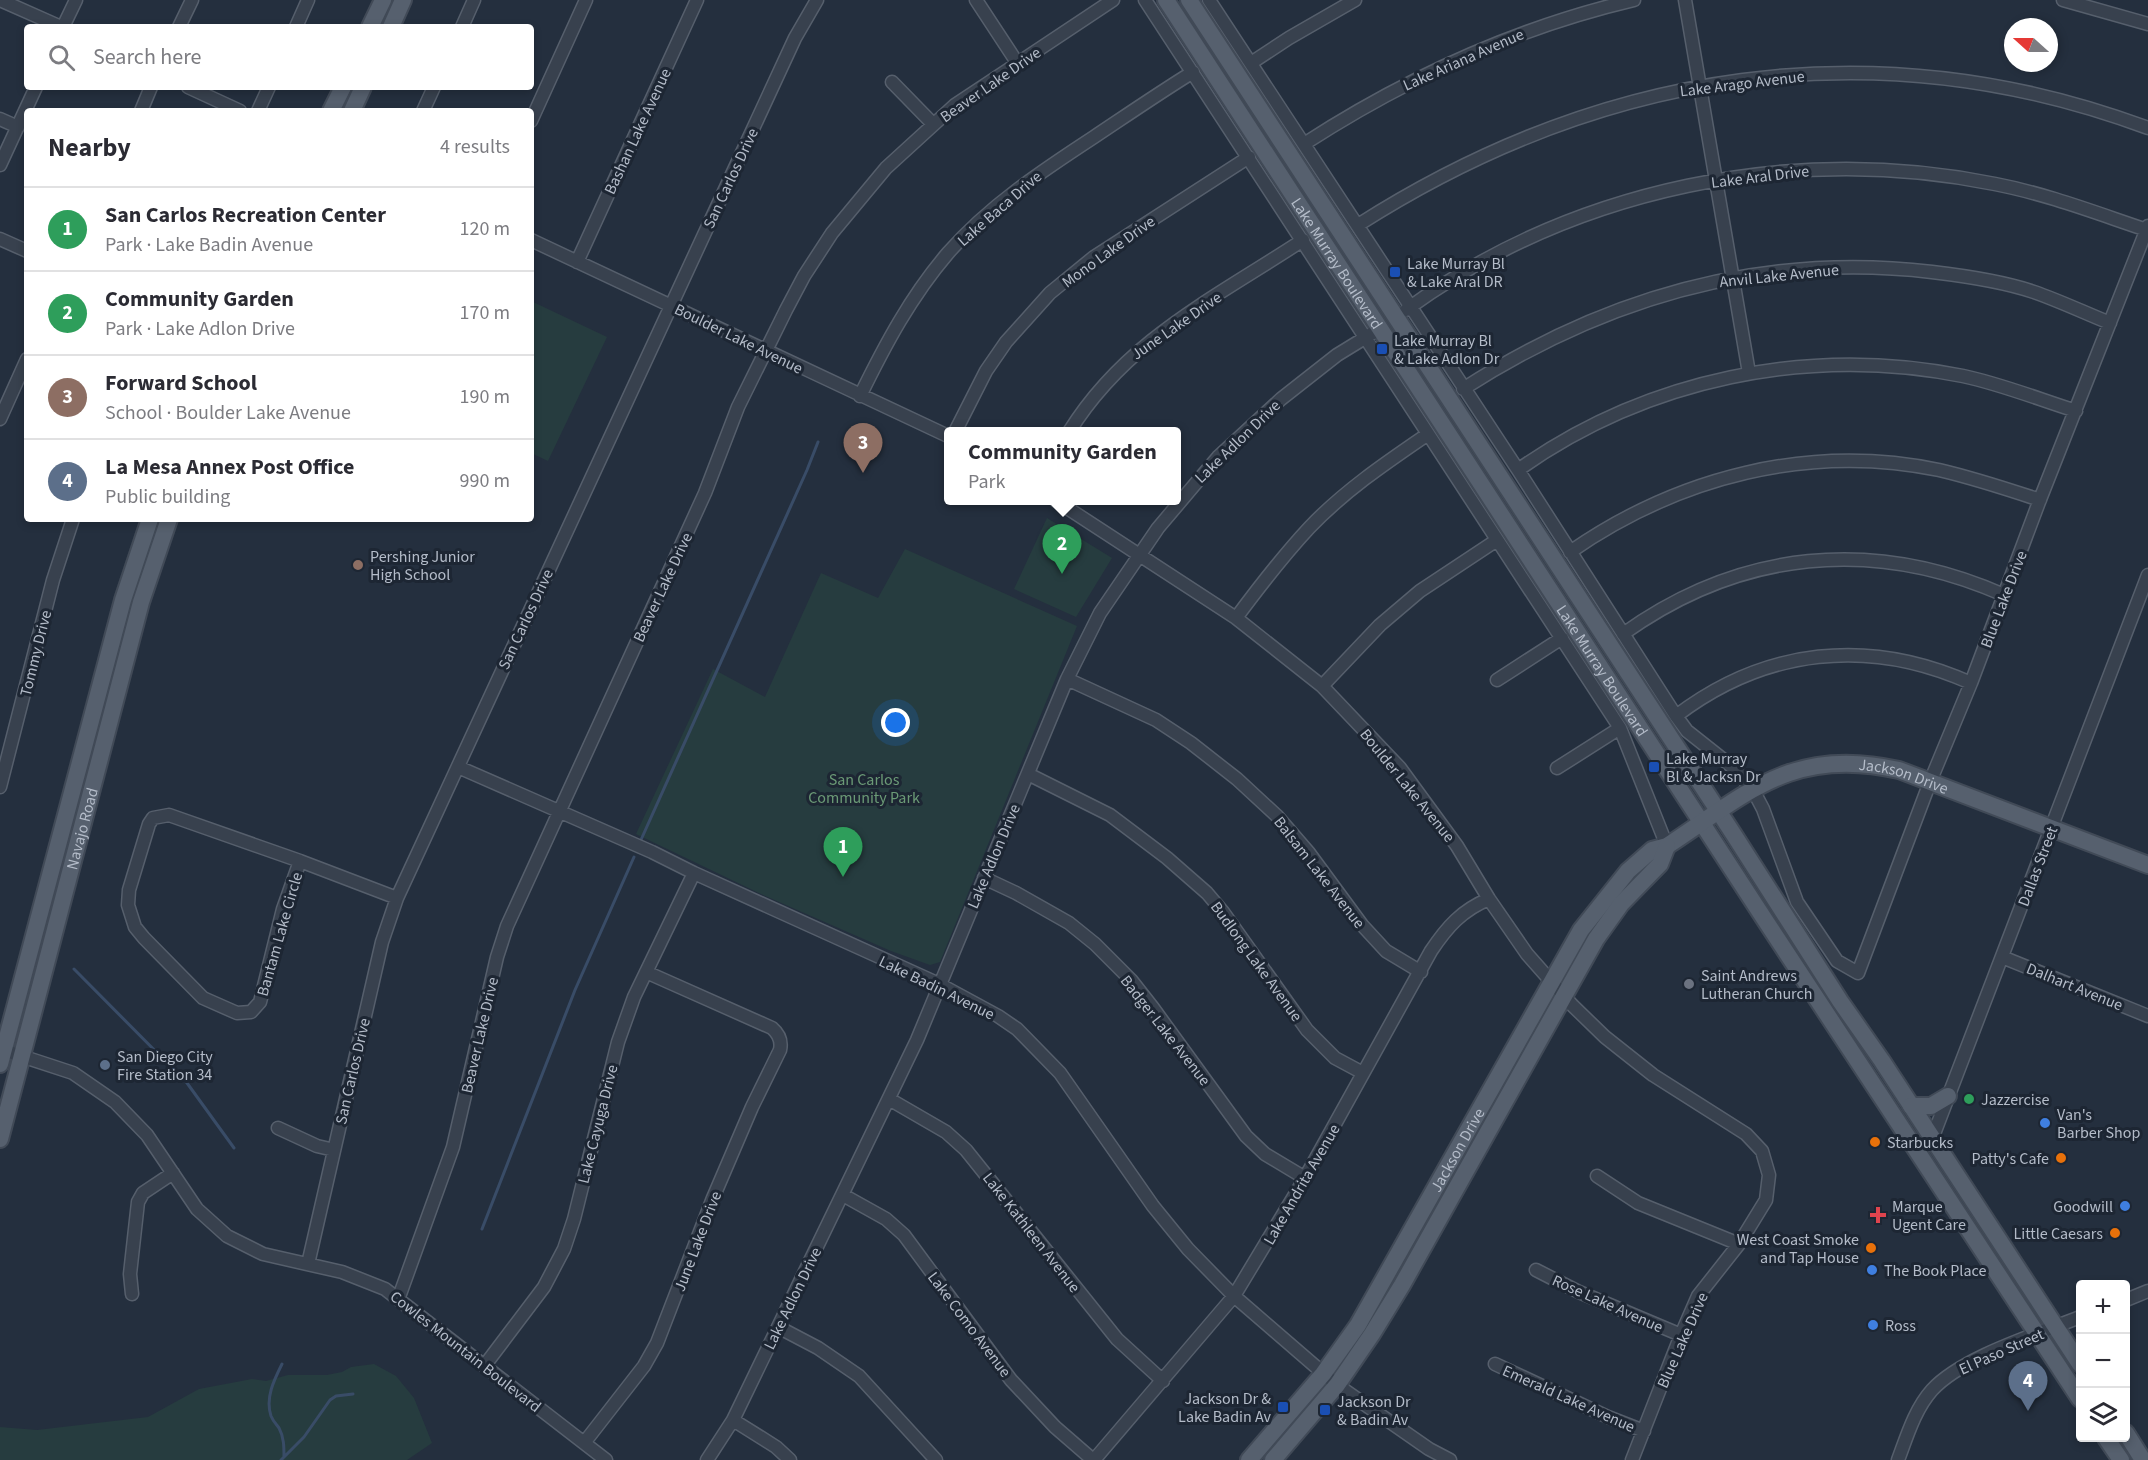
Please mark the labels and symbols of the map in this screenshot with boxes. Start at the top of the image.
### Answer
north arrow [2004,18,2058,72]
street label: Lake Ariana Avenue [1399,23,1527,96]
street label: Beaver Lake Drive [936,42,1045,128]
street label: Bashan Lake Avenue [599,65,677,198]
street label: Lake Arago Avenue [1678,65,1806,103]
street label: San Carlos Drive [698,125,764,232]
street label: Lake Aral Drive [1710,160,1810,194]
street label: Lake Baca Drive [953,166,1047,252]
street label: Lake Murray Boulevard [1286,194,1387,334]
street label: Mono Lake Drive [1058,210,1160,293]
place label: Lake Murray Bl & Lake Aral DR [1407,253,1505,293]
street label: Anvil Lake Avenue [1718,259,1840,293]
marker: Lake Murray Bl & Lake Aral DR [1388,265,1402,279]
street label: June Lake Drive [1127,287,1226,365]
street label: Boulder Lake Avenue [671,298,807,380]
place label: Lake Murray Bl & Lake Adlon Dr [1394,330,1500,370]
marker: Lake Murray Bl & Lake Adlon Dr [1375,342,1389,356]
street label: Lake Adlon Drive [1190,395,1286,488]
pin: 3 [844,424,882,473]
pin: 2 [1042,524,1082,574]
street label: Beaver Lake Drive [628,529,698,646]
place label: Pershing Junior High School [370,546,475,586]
street label: Blue Lake Drive [1975,547,2033,651]
marker: Pershing Junior High School [351,558,365,572]
street label: San Carlos Drive [493,566,559,673]
street label: Lake Murray Boulevard [1551,601,1653,741]
street label: Tommy Drive [15,608,57,699]
your location [881,708,910,737]
street label: Boulder Lake Avenue [1355,724,1460,847]
place label: Lake Murray Bl & Jacksn Dr [1666,748,1761,788]
street label: Jackson Drive [1858,754,1951,800]
marker: Lake Murray Bl & Jacksn Dr [1647,760,1661,774]
park label: San Carlos Community Park [808,769,920,809]
street label: Navajo Road [61,785,104,872]
street label: Lake Adlon Drive [962,801,1026,912]
street label: Balsam Lake Avenue [1268,812,1370,933]
street label: Dallas Street [2013,823,2063,910]
pin: 1 [824,828,862,877]
street label: Bantam Lake Circle [252,870,308,999]
street label: Budlong Lake Avenue [1205,897,1307,1026]
street label: Lake Badin Avenue [875,950,998,1025]
street label: Dalhart Avenue [2023,958,2126,1016]
place label: Saint Andrews Lutheran Church [1701,965,1813,1005]
street label: Badger Lake Avenue [1115,971,1215,1091]
street label: Beaver Lake Drive [456,975,504,1095]
marker: Saint Andrews Lutheran Church [1682,977,1696,991]
street label: San Carlos Drive [330,1016,376,1127]
place label: San Diego City Fire Station 34 [117,1046,213,1086]
marker: San Diego City Fire Station 34 [98,1058,112,1072]
street label: Lake Cayuga Drive [573,1062,623,1186]
place label: Jazzercise [1981,1089,2049,1111]
marker: Jazzercise [1962,1092,1976,1106]
street label: Jackson Drive [1425,1104,1490,1196]
place label: Van's Barber Shop [2057,1104,2140,1144]
marker: Van's Barber Shop [2038,1116,2052,1130]
street label: Lake Andrita Avenue [1258,1120,1345,1249]
place label: Starbucks [1887,1132,1954,1154]
marker: Starbucks [1868,1135,1882,1149]
place label: Patty's Cafe [1972,1148,2049,1170]
marker: Patty's Cafe [2054,1151,2068,1165]
street label: Lake Kathleen Avenue [977,1168,1085,1297]
street label: June Lake Drive [669,1188,727,1295]
place label: Marque Ugent Care [1892,1196,1966,1236]
place label: Goodwill [2053,1196,2113,1218]
marker: Goodwill [2118,1199,2132,1213]
marker: Marque Ugent Care [1869,1206,1887,1224]
place label: Little Caesars [2013,1223,2103,1245]
marker: Little Caesars [2108,1226,2122,1240]
place label: West Coast Smoke and Tap House [1737,1229,1859,1269]
marker: West Coast Smoke and Tap House [1864,1241,1878,1255]
street label: Lake Adlon Drive [759,1243,827,1353]
place label: The Book Place [1884,1260,1986,1282]
marker: The Book Place [1865,1263,1879,1277]
street label: Lake Como Avenue [922,1267,1016,1382]
street label: Rose Lake Avenue [1549,1270,1667,1338]
street label: Cowles Mountain Boulevard [385,1286,546,1418]
street label: Blue Lake Drive [1652,1289,1714,1392]
place label: Ross [1885,1315,1916,1337]
marker: Ross [1866,1318,1880,1332]
street label: El Paso Street [1955,1323,2048,1380]
street label: Emerald Lake Avenue [1499,1360,1638,1438]
pin: 4 [2008,1362,2048,1411]
place label: Jackson Dr & Lake Badin Av [1178,1388,1272,1428]
place label: Jackson Dr & Badin Av [1337,1391,1411,1431]
marker: Jackson Dr & Lake Badin Av [1276,1400,1290,1414]
marker: Jackson Dr & Badin Av [1318,1403,1332,1417]

